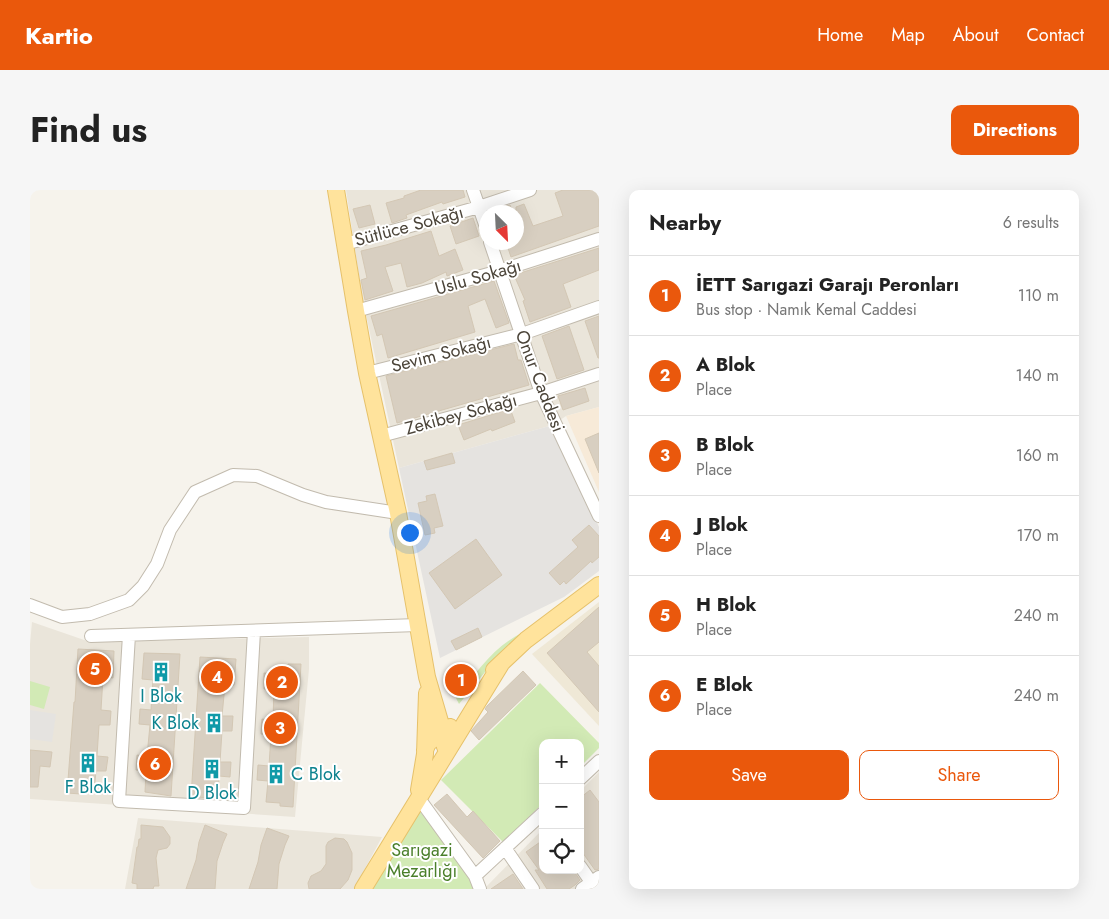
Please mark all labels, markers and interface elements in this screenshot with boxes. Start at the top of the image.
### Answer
text: Kartio [25,18,93,53]
text: Home [817,22,863,48]
text: Map [891,22,925,48]
text: About [953,22,998,48]
text: Contact [1026,22,1084,48]
text: Find us [30,105,147,155]
button: Directions [951,105,1079,155]
street label: Sütlüce Sokağı [352,199,466,253]
north arrow [479,205,524,250]
text: Nearby [649,208,721,238]
text: 6 results [1003,211,1059,234]
street label: Uslu Sokağı [432,252,524,302]
text: İETT Sarıgazi Garajı Peronları [696,271,959,298]
text: 1 [661,284,669,307]
text: 110 m [1018,284,1059,307]
text: Bus stop · Namık Kemal Caddesi [696,298,917,321]
street label: Onur Caddesi [509,326,571,436]
street label: Sevim Sokağı [388,329,494,379]
text: A Blok [696,351,756,378]
text: 2 [660,364,670,387]
text: 140 m [1016,364,1059,387]
text: Place [696,378,732,401]
street label: Zekibey Sokağı [402,387,520,441]
text: B Blok [696,431,754,458]
text: 3 [660,444,670,467]
text: 160 m [1016,444,1059,467]
text: Place [696,458,732,481]
text: J Blok [696,511,748,538]
your location [397,520,423,546]
text: 4 [659,524,671,547]
text: 170 m [1017,524,1059,547]
text: Place [696,538,732,561]
text: H Blok [696,591,757,618]
text: 5 [660,604,670,627]
text: 240 m [1014,604,1059,627]
text: Place [696,618,732,641]
pin: 5 [79,650,111,688]
pin: 4 [201,658,233,696]
building icon: I Blok [150,661,172,683]
pin: 1 [445,661,477,699]
pin: 2 [266,663,298,701]
text: E Blok [696,671,753,698]
place label: I Blok [140,683,182,709]
text: 6 [660,684,670,707]
text: 240 m [1014,684,1059,707]
text: Place [696,698,732,721]
pin: 3 [264,709,296,747]
place label: K Blok [151,710,199,736]
building icon: K Blok [203,712,225,734]
map controls [539,739,584,874]
button: + [539,739,584,784]
pin: 6 [139,745,171,783]
button: Save [649,750,849,800]
button: Share [859,750,1059,800]
building icon: F Blok [77,752,99,774]
building icon: D Blok [201,758,223,780]
place label: C Blok [291,761,341,787]
building icon: C Blok [265,763,287,785]
place label: F Blok [65,774,111,800]
place label: D Blok [187,780,237,806]
button: − [539,784,584,829]
button: locate [539,829,584,874]
park label: Sarıgazi Mezarlığı [387,837,457,884]

